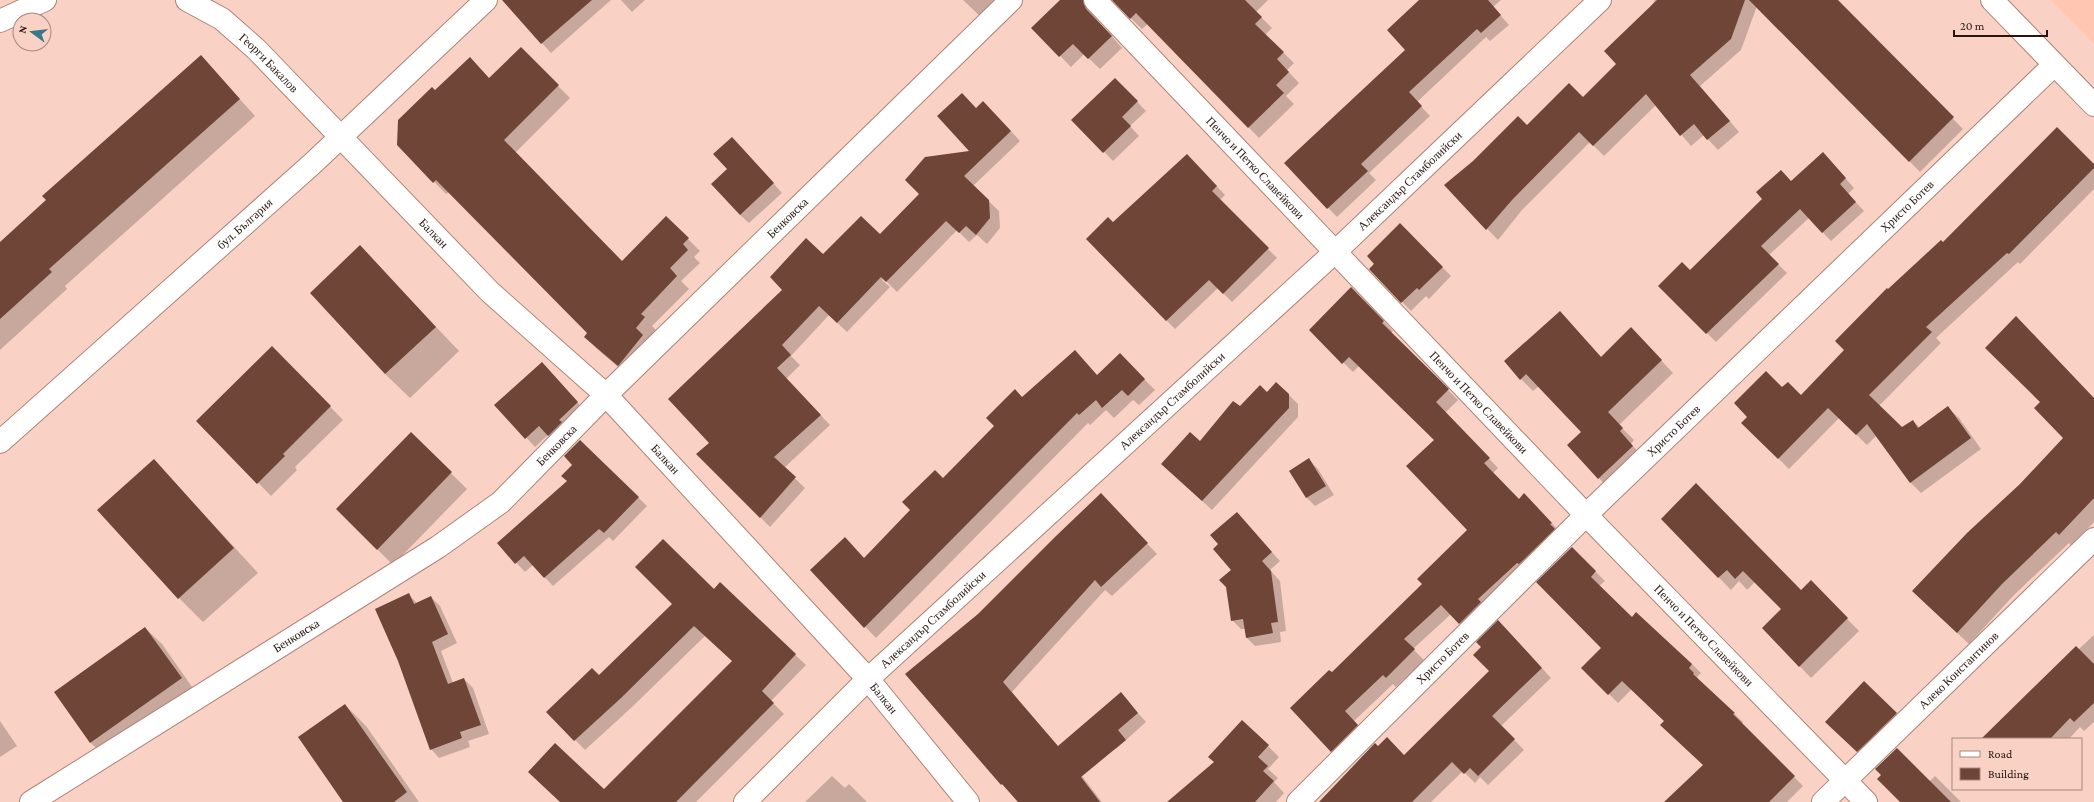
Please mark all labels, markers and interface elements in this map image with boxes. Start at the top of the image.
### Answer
north arrow [12,12,52,52]
scale bar [1954,12,2047,38]
text: 20 m [1960,19,1985,33]
text: N [16,24,29,35]
street label: Георги Бакалов [236,30,301,96]
street label: Пенчо и Петко Славейкови [1203,114,1308,222]
street label: Александър Стамболийски [1355,128,1465,233]
street label: Христо Ботев [1877,177,1937,235]
street label: бул. България [214,195,276,252]
street label: Бенковска [764,195,811,241]
street label: Балкан [416,216,451,251]
street label: Пенчо и Петко Славейкови [1427,348,1531,457]
street label: Александър Стамболийски [1116,349,1228,453]
street label: Христо Ботев [1644,402,1703,460]
street label: Бенковска [533,422,580,469]
street label: Балкан [648,441,683,478]
street label: Александър Стамболийски [877,567,989,671]
street label: Пенчо и Петко Славейкови [1651,582,1757,690]
street label: Бенковска [271,616,322,655]
street label: Алеко Константинов [1916,628,2002,712]
street label: Христо Ботев [1413,629,1472,687]
street label: Балкан [867,680,901,717]
legend [1952,738,2082,790]
text: Road [1988,747,2013,761]
text: Building [1988,767,2029,781]

